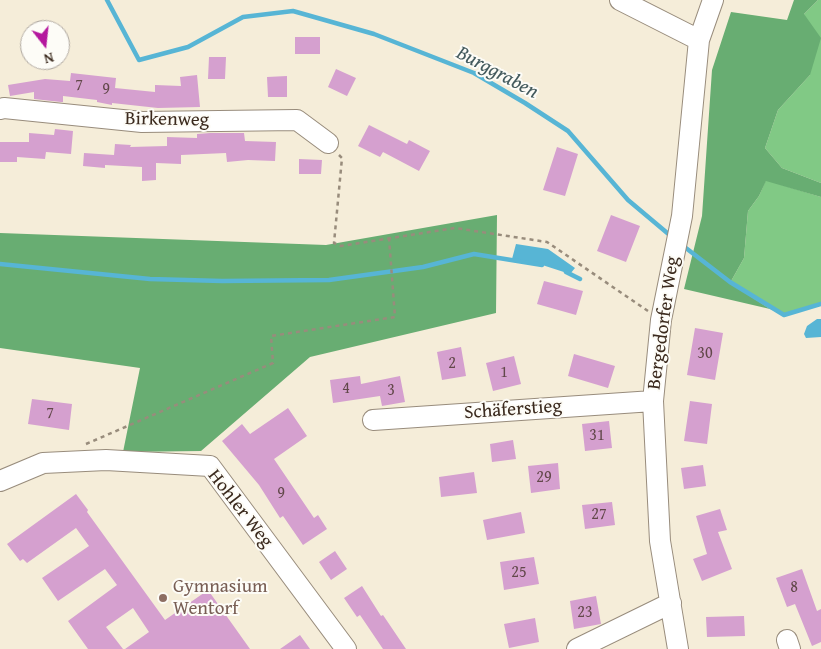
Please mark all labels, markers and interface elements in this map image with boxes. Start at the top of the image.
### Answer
north arrow [20,20,70,70]
water label: Burggraben [452,41,542,105]
text: N [42,48,56,69]
house number: 7 [75,76,83,96]
house number: 9 [102,80,110,100]
street label: Birkenweg [125,108,209,132]
street label: Bergedorfer Weg [643,255,685,391]
house number: 30 [697,344,713,364]
house number: 2 [448,354,456,374]
house number: 1 [500,363,508,383]
house number: 4 [342,379,350,399]
house number: 3 [387,381,395,401]
street label: Schäferstieg [463,395,563,425]
house number: 7 [46,404,54,424]
house number: 31 [589,426,605,446]
street label: Hohler Weg [202,465,278,553]
house number: 29 [536,468,552,488]
house number: 9 [277,484,285,504]
house number: 27 [591,505,607,525]
house number: 25 [511,563,527,583]
place label: Gymnasium Wentorf [173,576,268,620]
house number: 8 [790,578,798,598]
marker: Gymnasium Wentorf [157,592,169,604]
house number: 23 [577,603,593,623]

